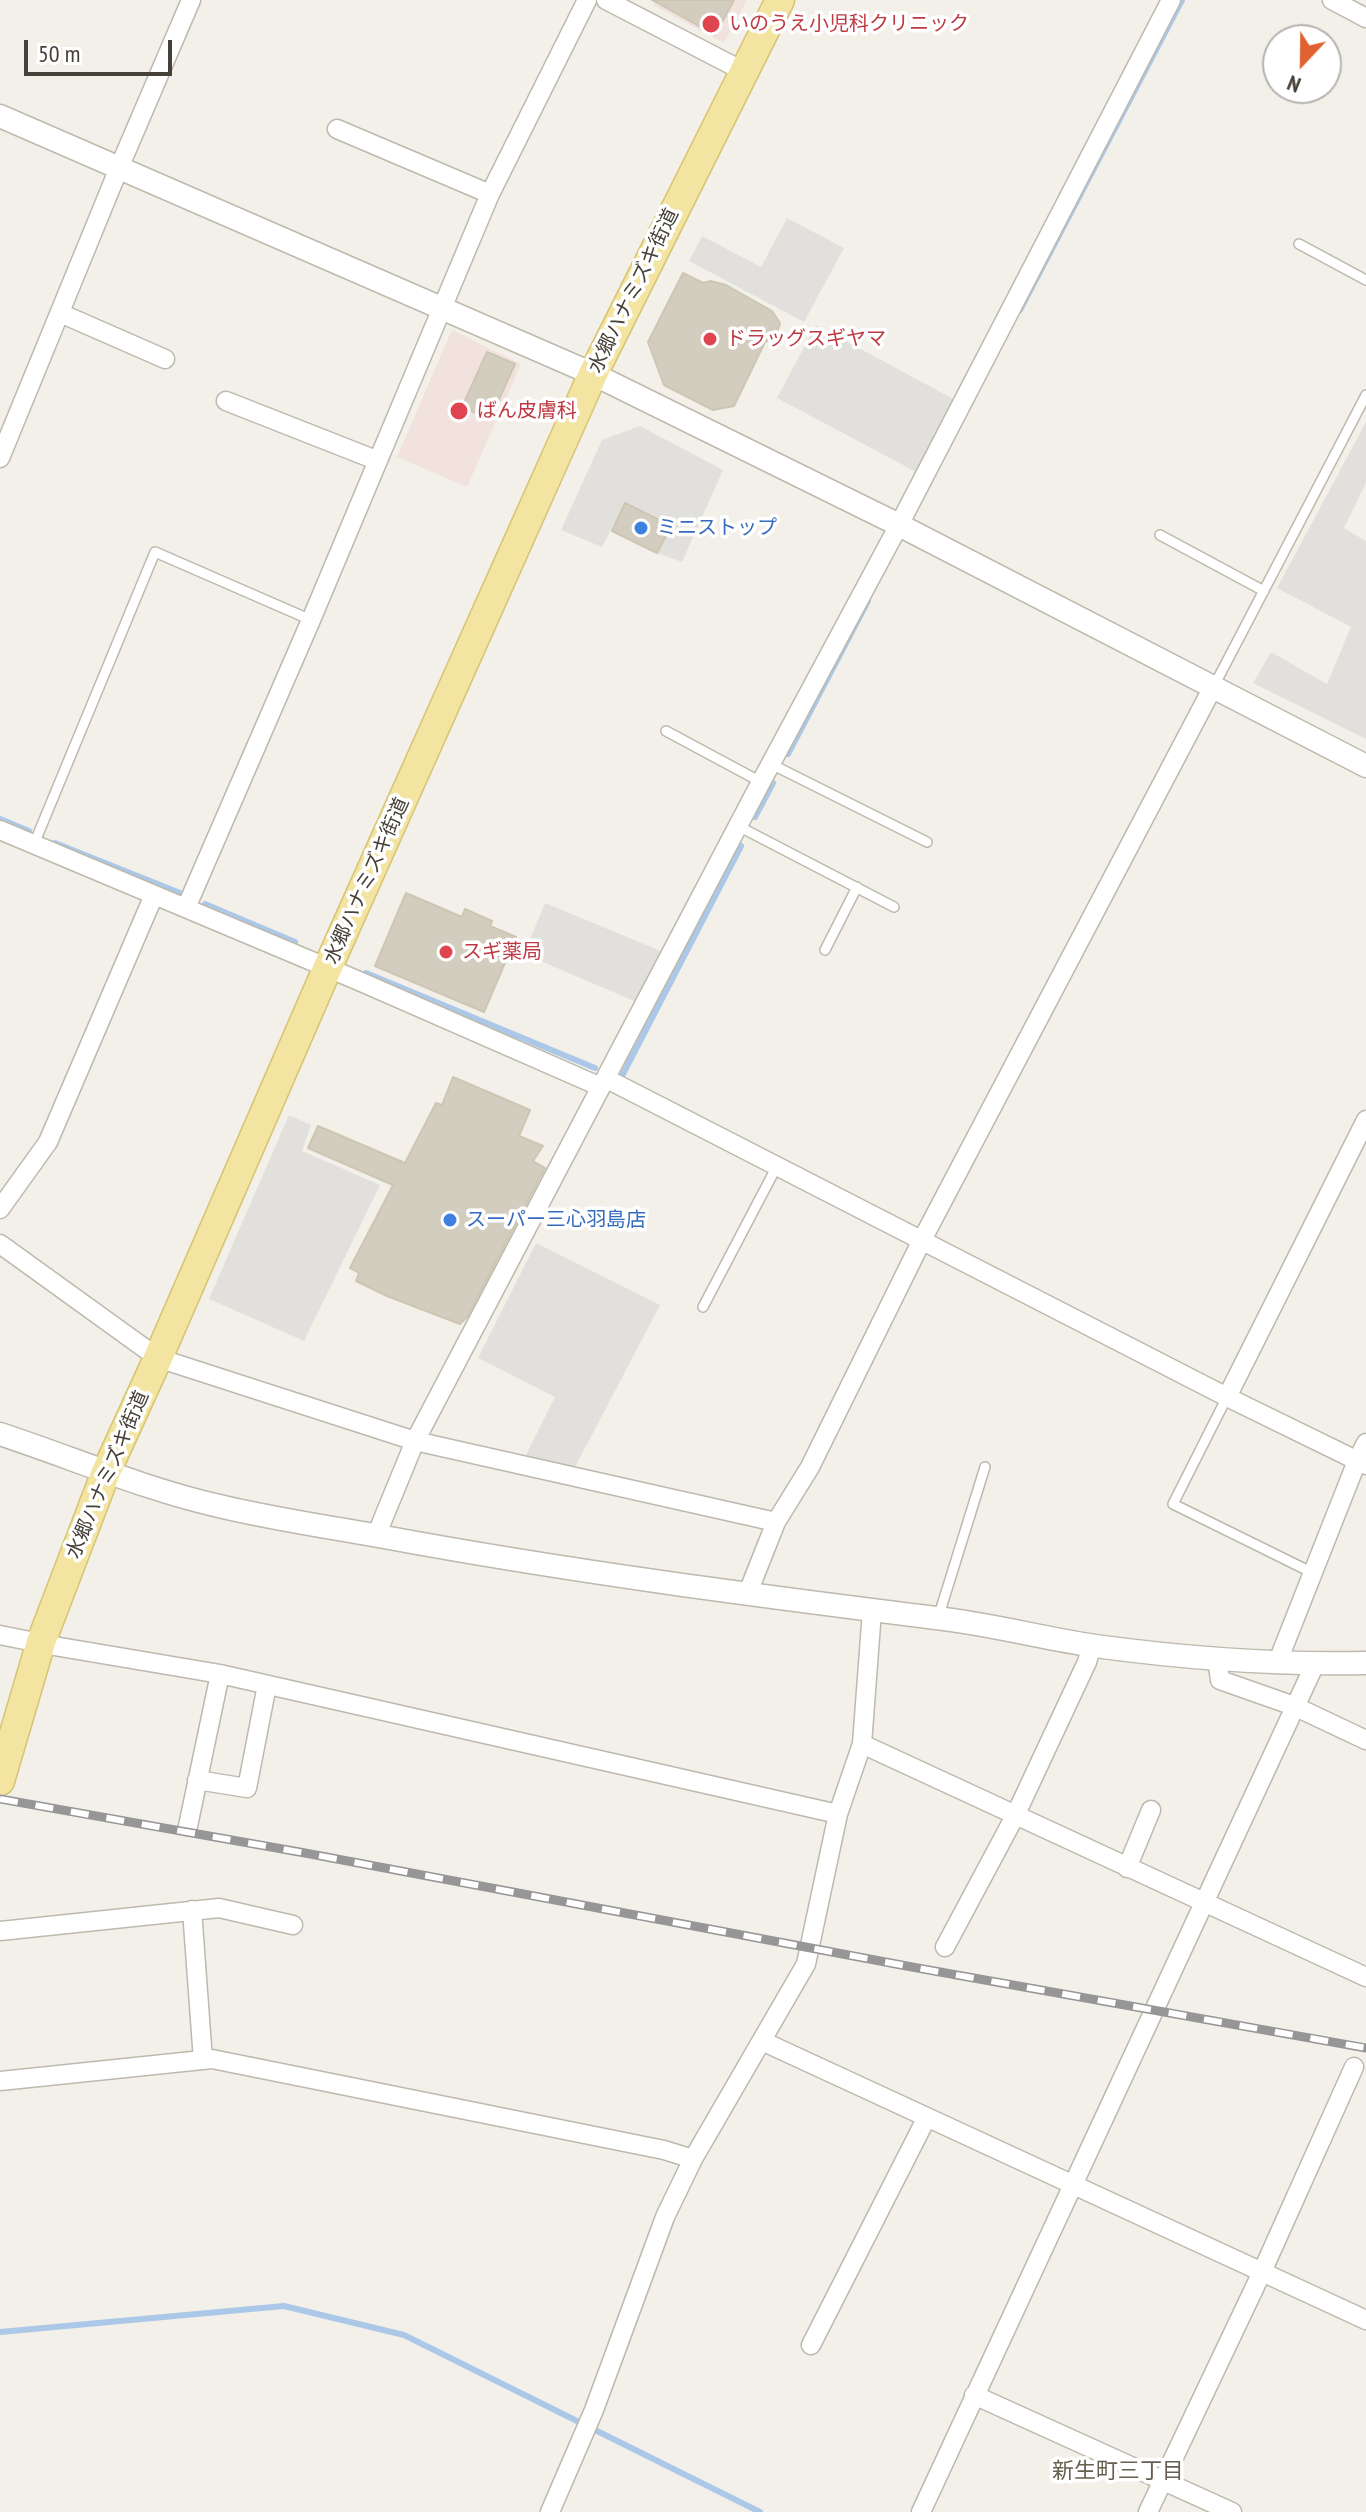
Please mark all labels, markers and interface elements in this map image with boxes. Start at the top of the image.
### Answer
place label: いのうえ小児科クリニック [729,12,969,36]
marker: いのうえ小児科クリニック [700,13,722,35]
scale bar [28,24,176,74]
north arrow [1262,24,1342,104]
text: 50 m [38,38,80,69]
text: N [1283,69,1305,100]
street label: 水郷ハナミズキ街道 [584,205,684,377]
place label: ドラッグスギヤマ [726,327,886,351]
marker: ドラッグスギヤマ [701,330,719,348]
place label: ばん皮膚科 [477,399,577,423]
marker: ばん皮膚科 [448,400,470,422]
place label: ミニストップ [657,516,777,540]
marker: ミニストップ [632,519,650,537]
street label: 水郷ハナミズキ街道 [319,794,415,968]
place label: スギ薬局 [462,940,542,964]
marker: スギ薬局 [437,943,455,961]
place label: スーパー三心羽島店 [466,1208,646,1232]
marker: スーパー三心羽島店 [441,1211,459,1229]
street label: 水郷ハナミズキ街道 [62,1387,154,1563]
district label: 新生町三丁目 [1052,2459,1184,2485]

